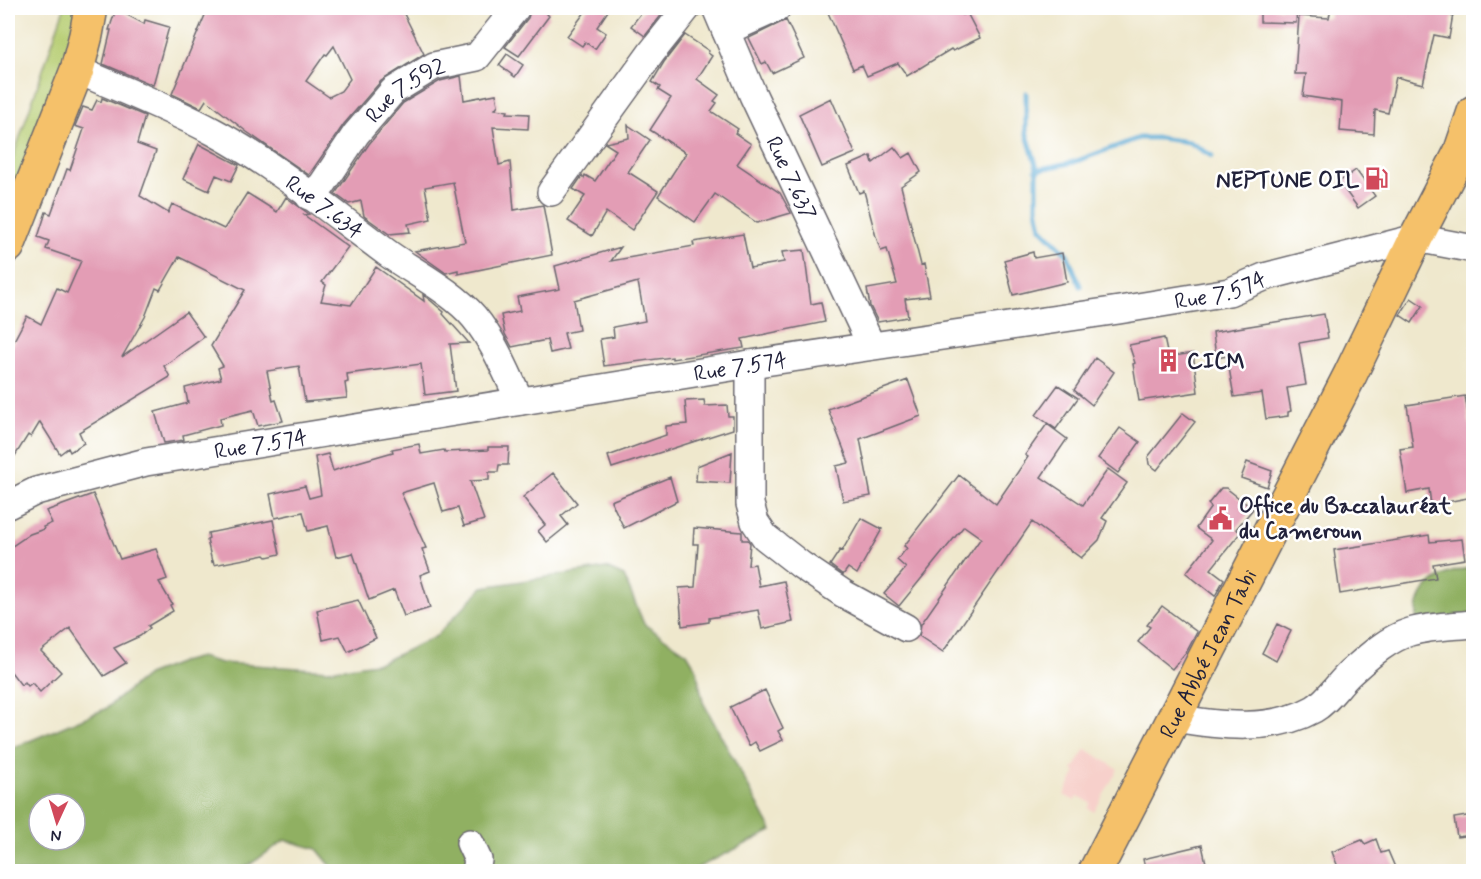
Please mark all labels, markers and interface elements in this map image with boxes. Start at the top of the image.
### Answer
street label: Rue 7.592 [360,52,448,130]
street label: Rue 7.637 [758,132,822,225]
fuel station icon: NEPTUNE OIL [1364,166,1390,192]
place label: NEPTUNE OIL [1216,167,1359,195]
street label: Rue 7.634 [279,170,368,246]
street label: Rue 7.574 [1173,266,1271,317]
street label: Rue 7.574 [692,347,789,389]
building icon: CICM [1156,347,1182,373]
place label: CICM [1187,348,1245,376]
street label: Rue 7.574 [212,424,309,467]
place label: Office du Baccalauréat du Cameroun [1239,493,1453,546]
public building icon: Office du Baccalauréat du Cameroun [1208,505,1234,531]
street label: Rue Abbé Jean Tabi [1154,565,1264,743]
north arrow [27,792,87,852]
text: N [50,825,62,846]

